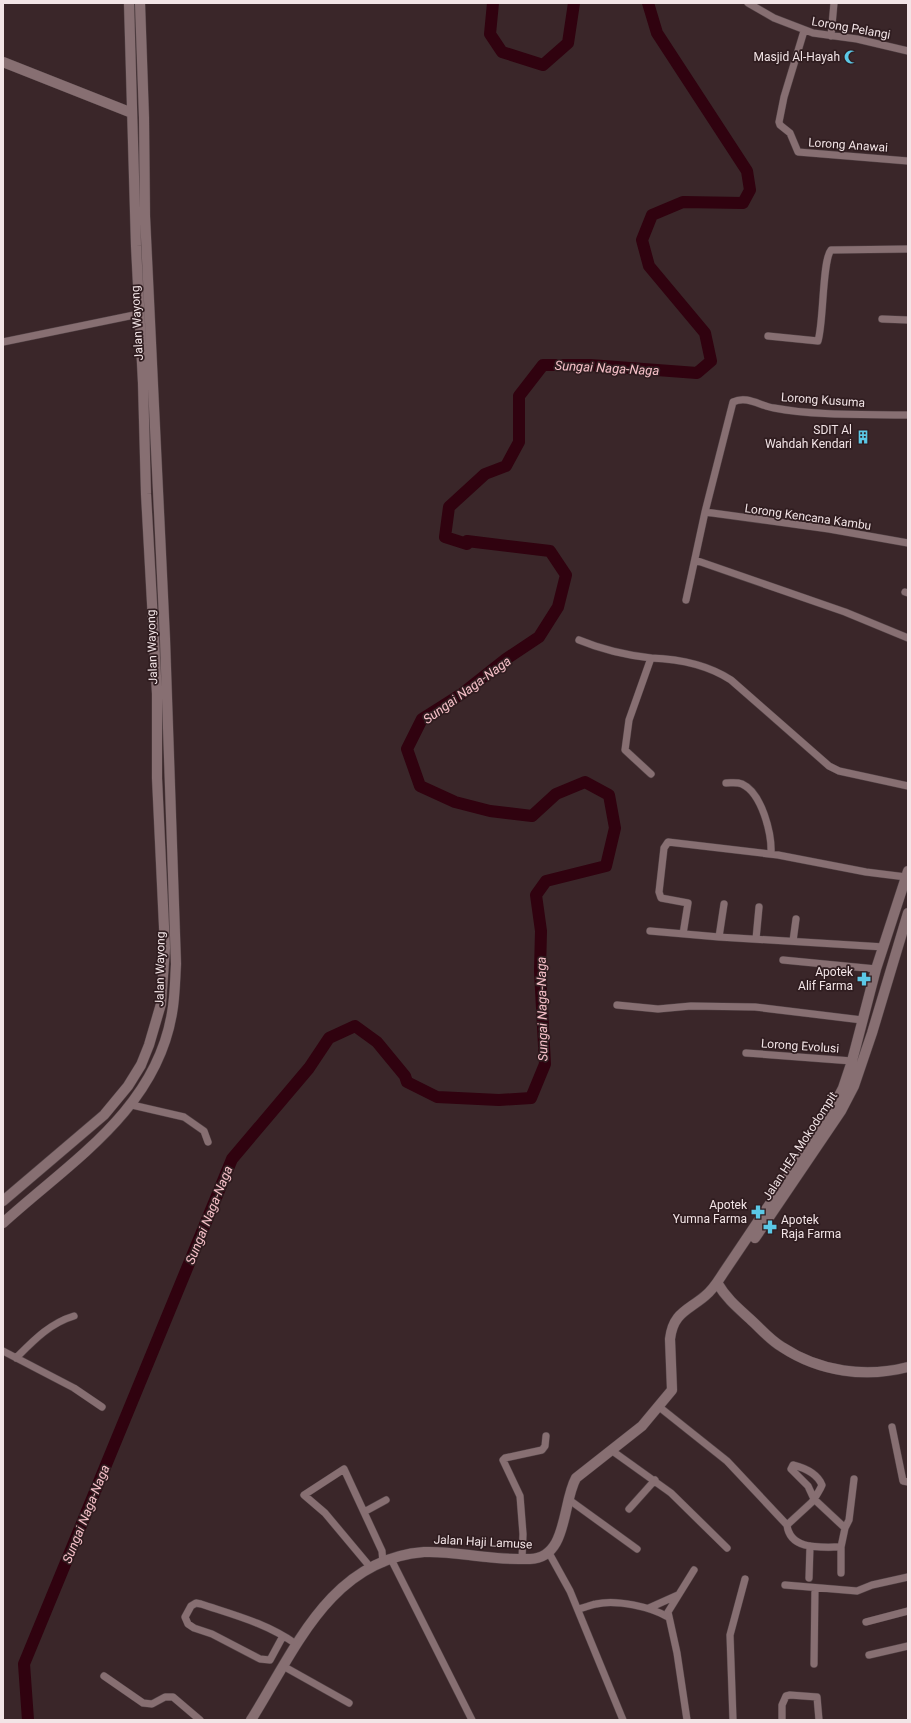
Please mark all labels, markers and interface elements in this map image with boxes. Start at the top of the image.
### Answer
street label: Lorong Pelangi [810,14,892,42]
mosque icon: Masjid Al-Hayah [843,49,859,65]
place label: Masjid Al-Hayah [753,50,840,64]
street label: Lorong Anawai [808,135,888,155]
street label: Jalan Wayong [128,285,146,361]
water label: Sungai Naga-Naga [554,358,660,378]
street label: Lorong Kusuma [780,390,866,410]
place label: SDIT Al Wahdah Kendari [765,423,852,451]
building icon: SDIT Al Wahdah Kendari [855,429,871,445]
street label: Lorong Kencana Kambu [744,501,872,533]
street label: Jalan Wayong [144,609,160,685]
water label: Sungai Naga-Naga [420,653,514,727]
street label: Jalan Wayong [152,931,168,1007]
water label: Sungai Naga-Naga [534,956,550,1061]
place label: Apotek Alif Farma [798,965,854,993]
pharmacy icon: Apotek Alif Farma [856,971,872,987]
street label: Lorong Evolusi [760,1036,840,1056]
street label: Jalan HEA Mokodompit [760,1089,840,1203]
water label: Sungai Naga-Naga [182,1164,236,1266]
place label: Apotek Yumna Farma [673,1198,748,1226]
pharmacy icon: Apotek Yumna Farma [750,1204,766,1220]
place label: Apotek Raja Farma [781,1213,841,1241]
pharmacy icon: Apotek Raja Farma [762,1219,778,1235]
water label: Sungai Naga-Naga [59,1463,113,1565]
street label: Jalan Haji Lamuse [433,1532,533,1552]

